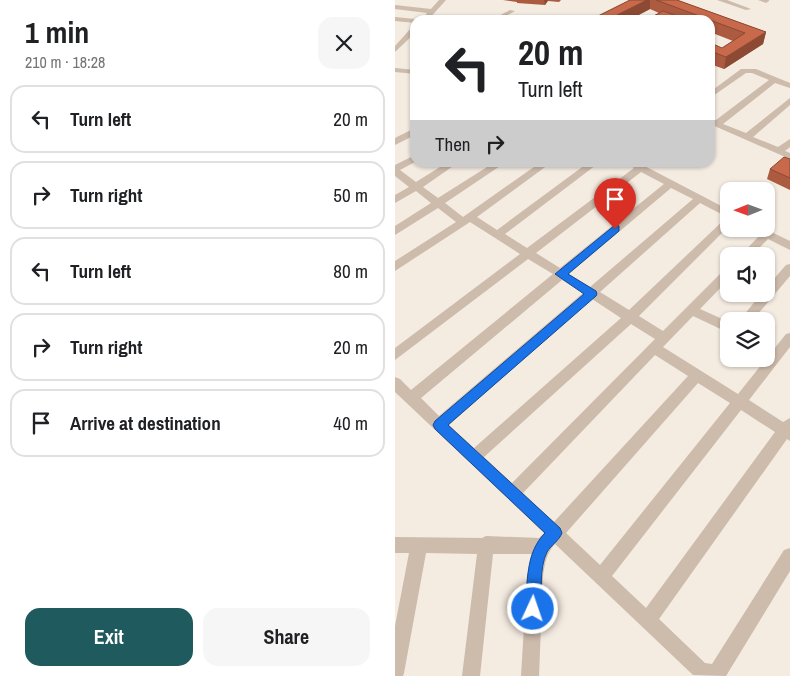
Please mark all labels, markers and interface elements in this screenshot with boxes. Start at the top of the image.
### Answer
text: 1 min [25,12,89,52]
button: close [318,17,370,69]
text: 20 m [518,29,583,76]
icon: left [435,35,500,100]
text: 210 m · 18:28 [25,51,105,73]
text: Turn left [518,74,583,104]
icon: left [27,105,55,133]
text: Turn left [70,106,131,132]
text: 20 m [333,106,368,132]
icon: right [481,130,509,158]
text: Then [435,131,471,157]
pin [594,178,636,229]
icon: right [27,181,55,209]
text: Turn right [70,182,142,208]
text: 50 m [333,182,368,208]
north arrow [720,182,775,238]
map controls [720,182,775,367]
icon: arrive [601,185,629,213]
button: sound [720,247,775,302]
icon: left [27,257,55,285]
text: Turn left [70,258,131,284]
text: 80 m [333,258,368,284]
button: layers [720,312,775,367]
icon: right [27,333,55,361]
text: Turn right [70,334,142,360]
text: 20 m [333,334,368,360]
icon: arrive [27,409,55,437]
text: Arrive at destination [70,410,221,436]
text: 40 m [333,410,368,436]
position arrow [506,582,558,634]
button: Exit [25,608,193,666]
button: Share [203,608,370,666]

